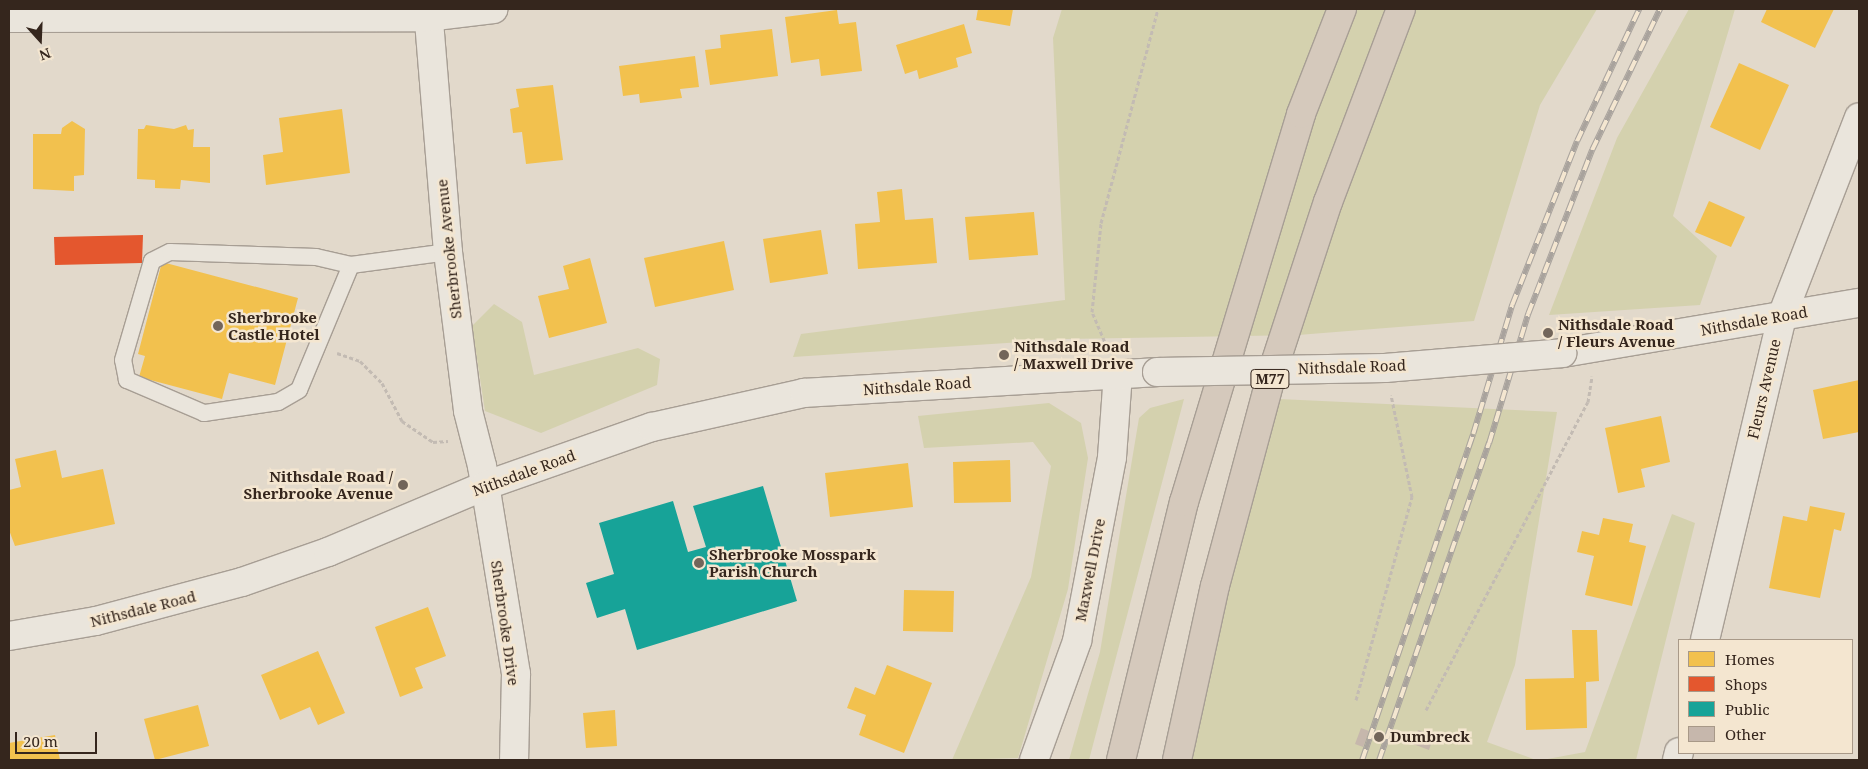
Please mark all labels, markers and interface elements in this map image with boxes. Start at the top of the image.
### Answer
north arrow [15,15,65,65]
text: N [37,44,54,65]
street label: Sherbrooke Avenue [433,178,465,320]
street label: Nithsdale Road [1699,303,1809,339]
place label: Sherbrooke Castle Hotel [228,308,320,343]
place label: Nithsdale Road / Fleurs Avenue [1558,315,1675,350]
marker: Sherbrooke Castle Hotel [212,320,224,332]
marker: Nithsdale Road / Fleurs Avenue [1542,327,1554,339]
place label: Nithsdale Road / Maxwell Drive [1014,337,1133,372]
street label: Fleurs Avenue [1744,337,1784,441]
marker: Nithsdale Road / Maxwell Drive [998,349,1010,361]
street label: Nithsdale Road [1298,356,1406,378]
road number: M77 [1250,368,1290,390]
street label: Nithsdale Road [862,373,972,399]
street label: Nithsdale Road [470,446,578,500]
place label: Nithsdale Road / Sherbrooke Avenue [243,467,393,502]
marker: Nithsdale Road / Sherbrooke Avenue [397,479,409,491]
street label: Maxwell Drive [1071,517,1109,623]
place label: Sherbrooke Mosspark Parish Church [709,545,876,580]
marker: Sherbrooke Mosspark Parish Church [693,557,705,569]
street label: Sherbrooke Drive [487,559,523,687]
street label: Nithsdale Road [88,587,198,631]
legend [1678,639,1853,754]
text: Homes [1725,649,1775,669]
text: Shops [1725,674,1767,694]
text: Public [1725,699,1770,719]
scale bar [18,722,100,754]
text: Other [1725,724,1766,744]
place label: Dumbreck [1390,728,1470,746]
marker: Dumbreck [1372,730,1386,744]
text: 20 m [23,731,58,751]

